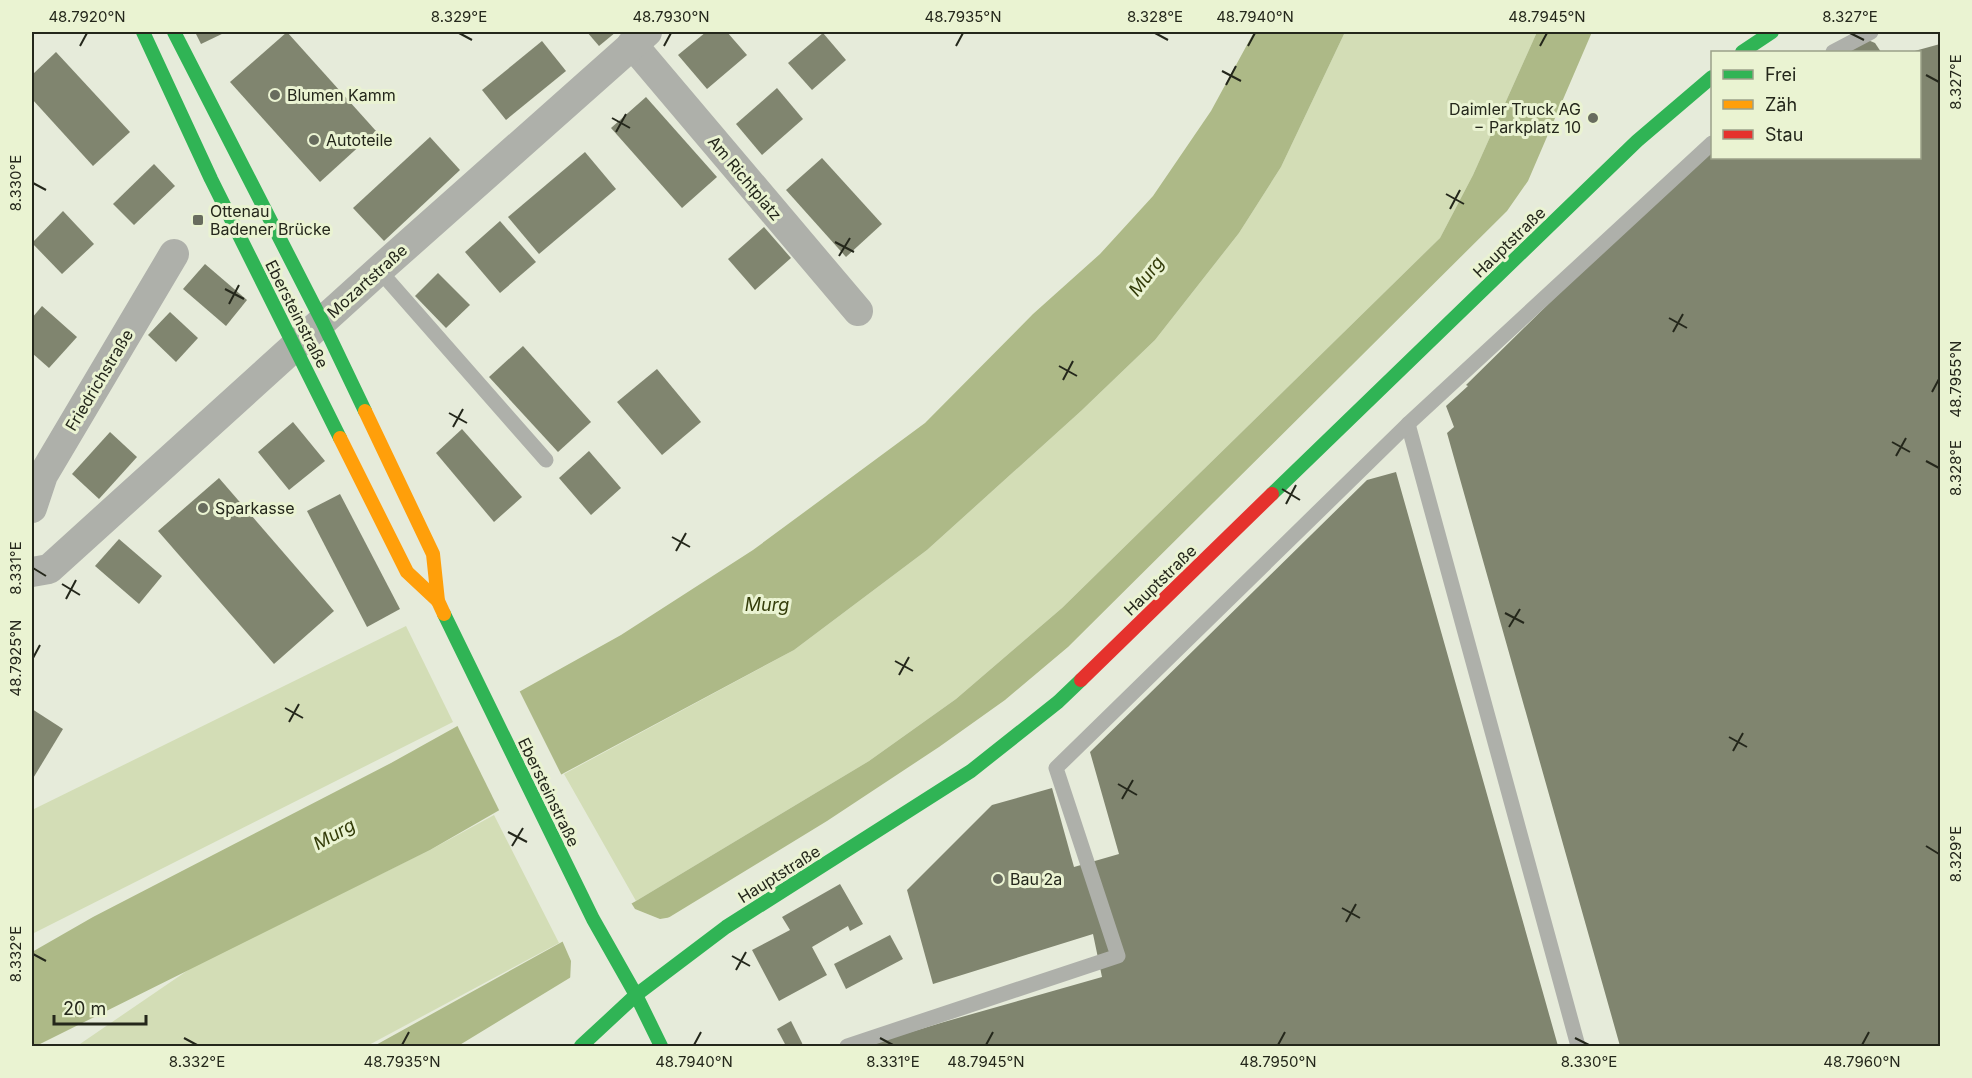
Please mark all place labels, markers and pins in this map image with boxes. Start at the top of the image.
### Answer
place label: Blumen Kamm [287,85,396,105]
marker: Blumen Kamm [268,88,282,102]
place label: Daimler Truck AG − Parkplatz 10 [1449,99,1581,137]
marker: Daimler Truck AG − Parkplatz 10 [1586,111,1600,125]
place label: Autoteile [326,130,393,150]
marker: Autoteile [307,133,321,147]
place label: Ottenau Badener Brücke [210,201,331,239]
marker: Ottenau Badener Brücke [191,213,205,227]
place label: Sparkasse [215,498,294,518]
marker: Sparkasse [196,501,210,515]
place label: Bau 2a [1010,869,1062,889]
marker: Bau 2a [991,872,1005,886]

